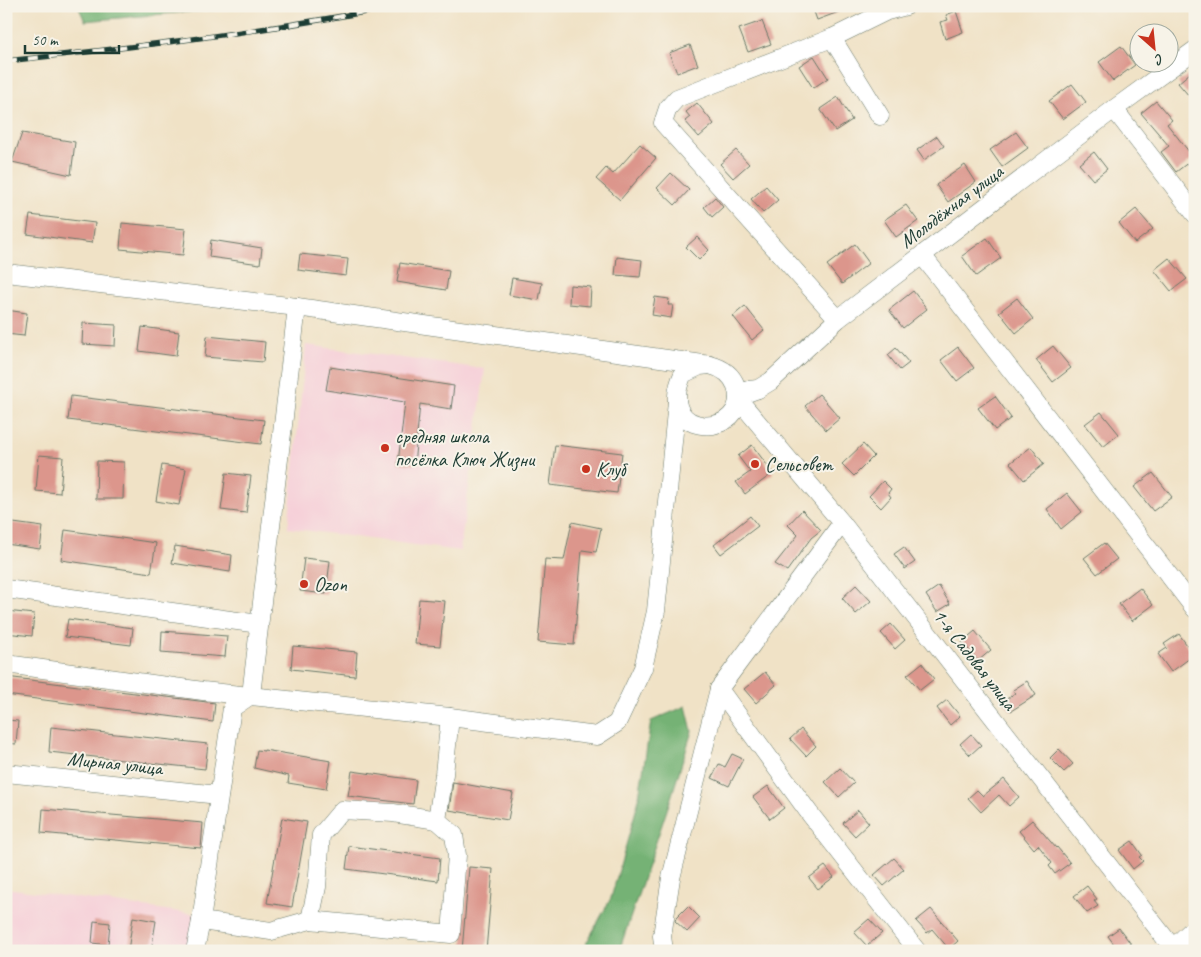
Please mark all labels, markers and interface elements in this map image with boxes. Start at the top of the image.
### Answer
scale bar [25,22,119,54]
north arrow [1128,22,1178,72]
text: 50 m [32,31,59,50]
text: С [1151,50,1167,69]
street label: Молодёжная улица [895,158,1010,254]
place label: средняя школа посёлка Ключ Жизни [395,424,536,472]
marker: средняя школа посёлка Ключ Жизни [379,442,391,454]
place label: Сельсовет [765,452,834,477]
place label: Клуб [596,457,629,482]
marker: Сельсовет [749,458,761,470]
marker: Клуб [580,463,592,475]
place label: Ozon [314,572,348,597]
marker: Ozon [298,578,310,590]
street label: 1-я Садовая улица [927,604,1023,717]
street label: Мирная улица [66,746,165,781]

